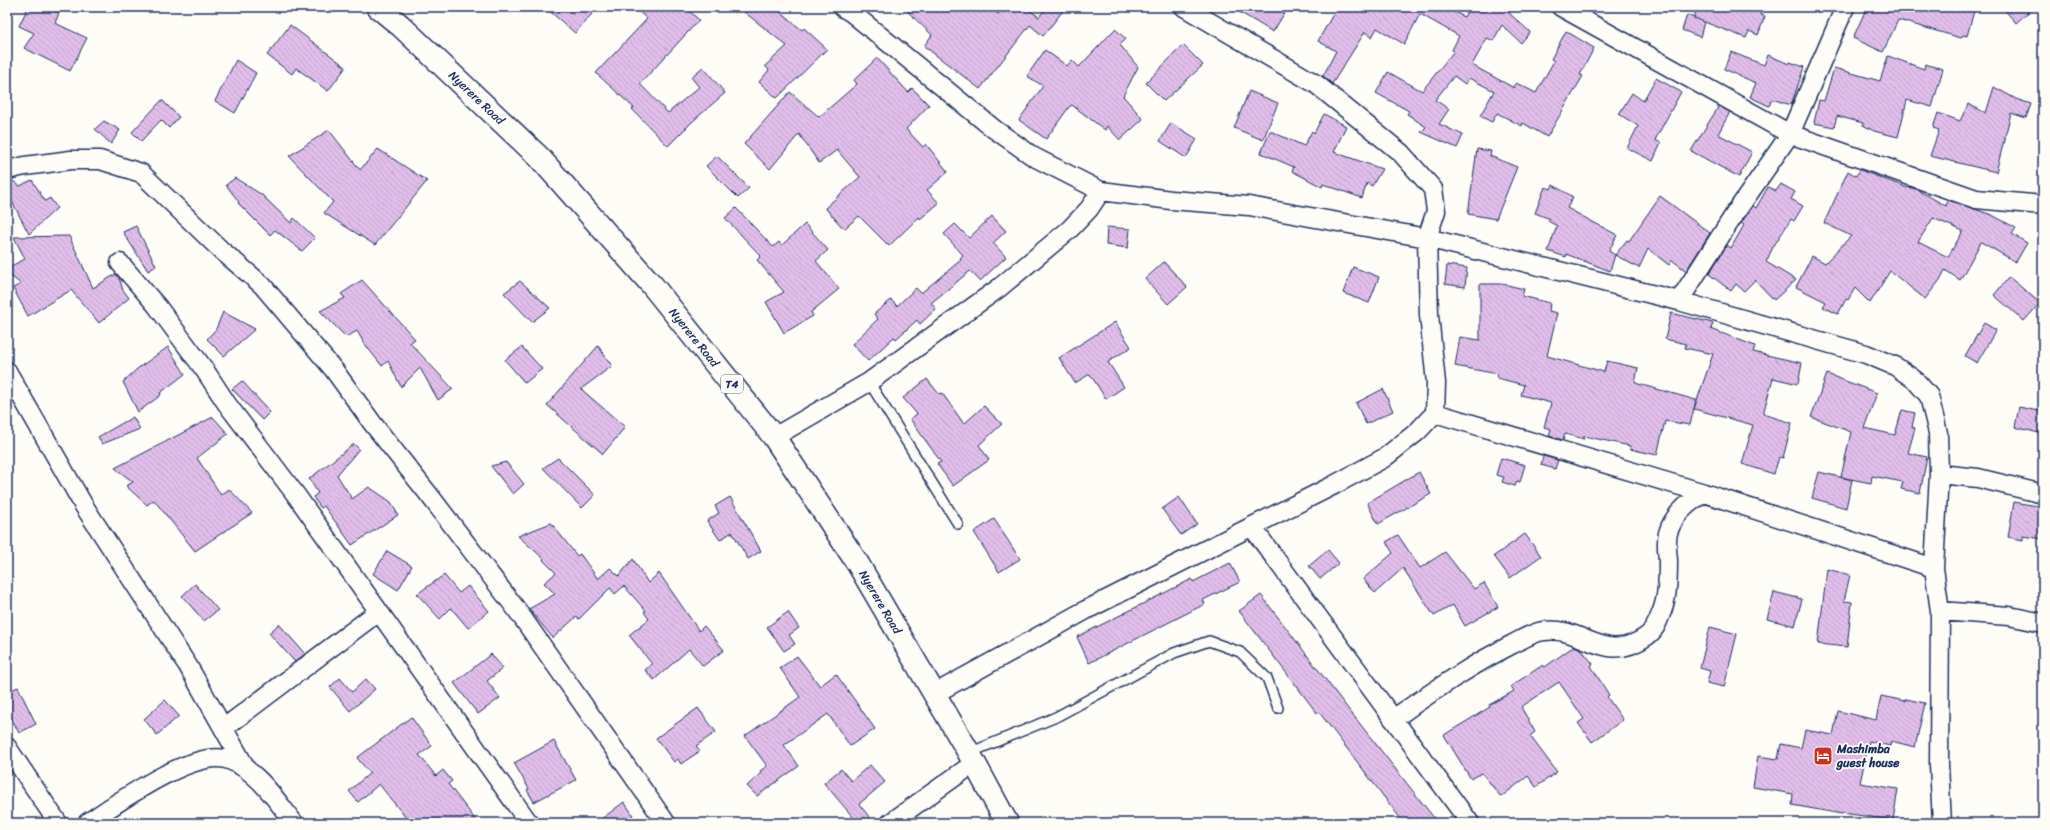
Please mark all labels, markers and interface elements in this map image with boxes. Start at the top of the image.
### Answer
street label: Nyerere Road [443,65,511,131]
street label: Nyerere Road [663,303,726,373]
road number: T4 [721,375,743,393]
street label: Nyerere Road [853,566,909,640]
place label: Mashimba guest house [1835,738,1900,774]
hotel icon: Mashimba guest house [1812,745,1834,767]

